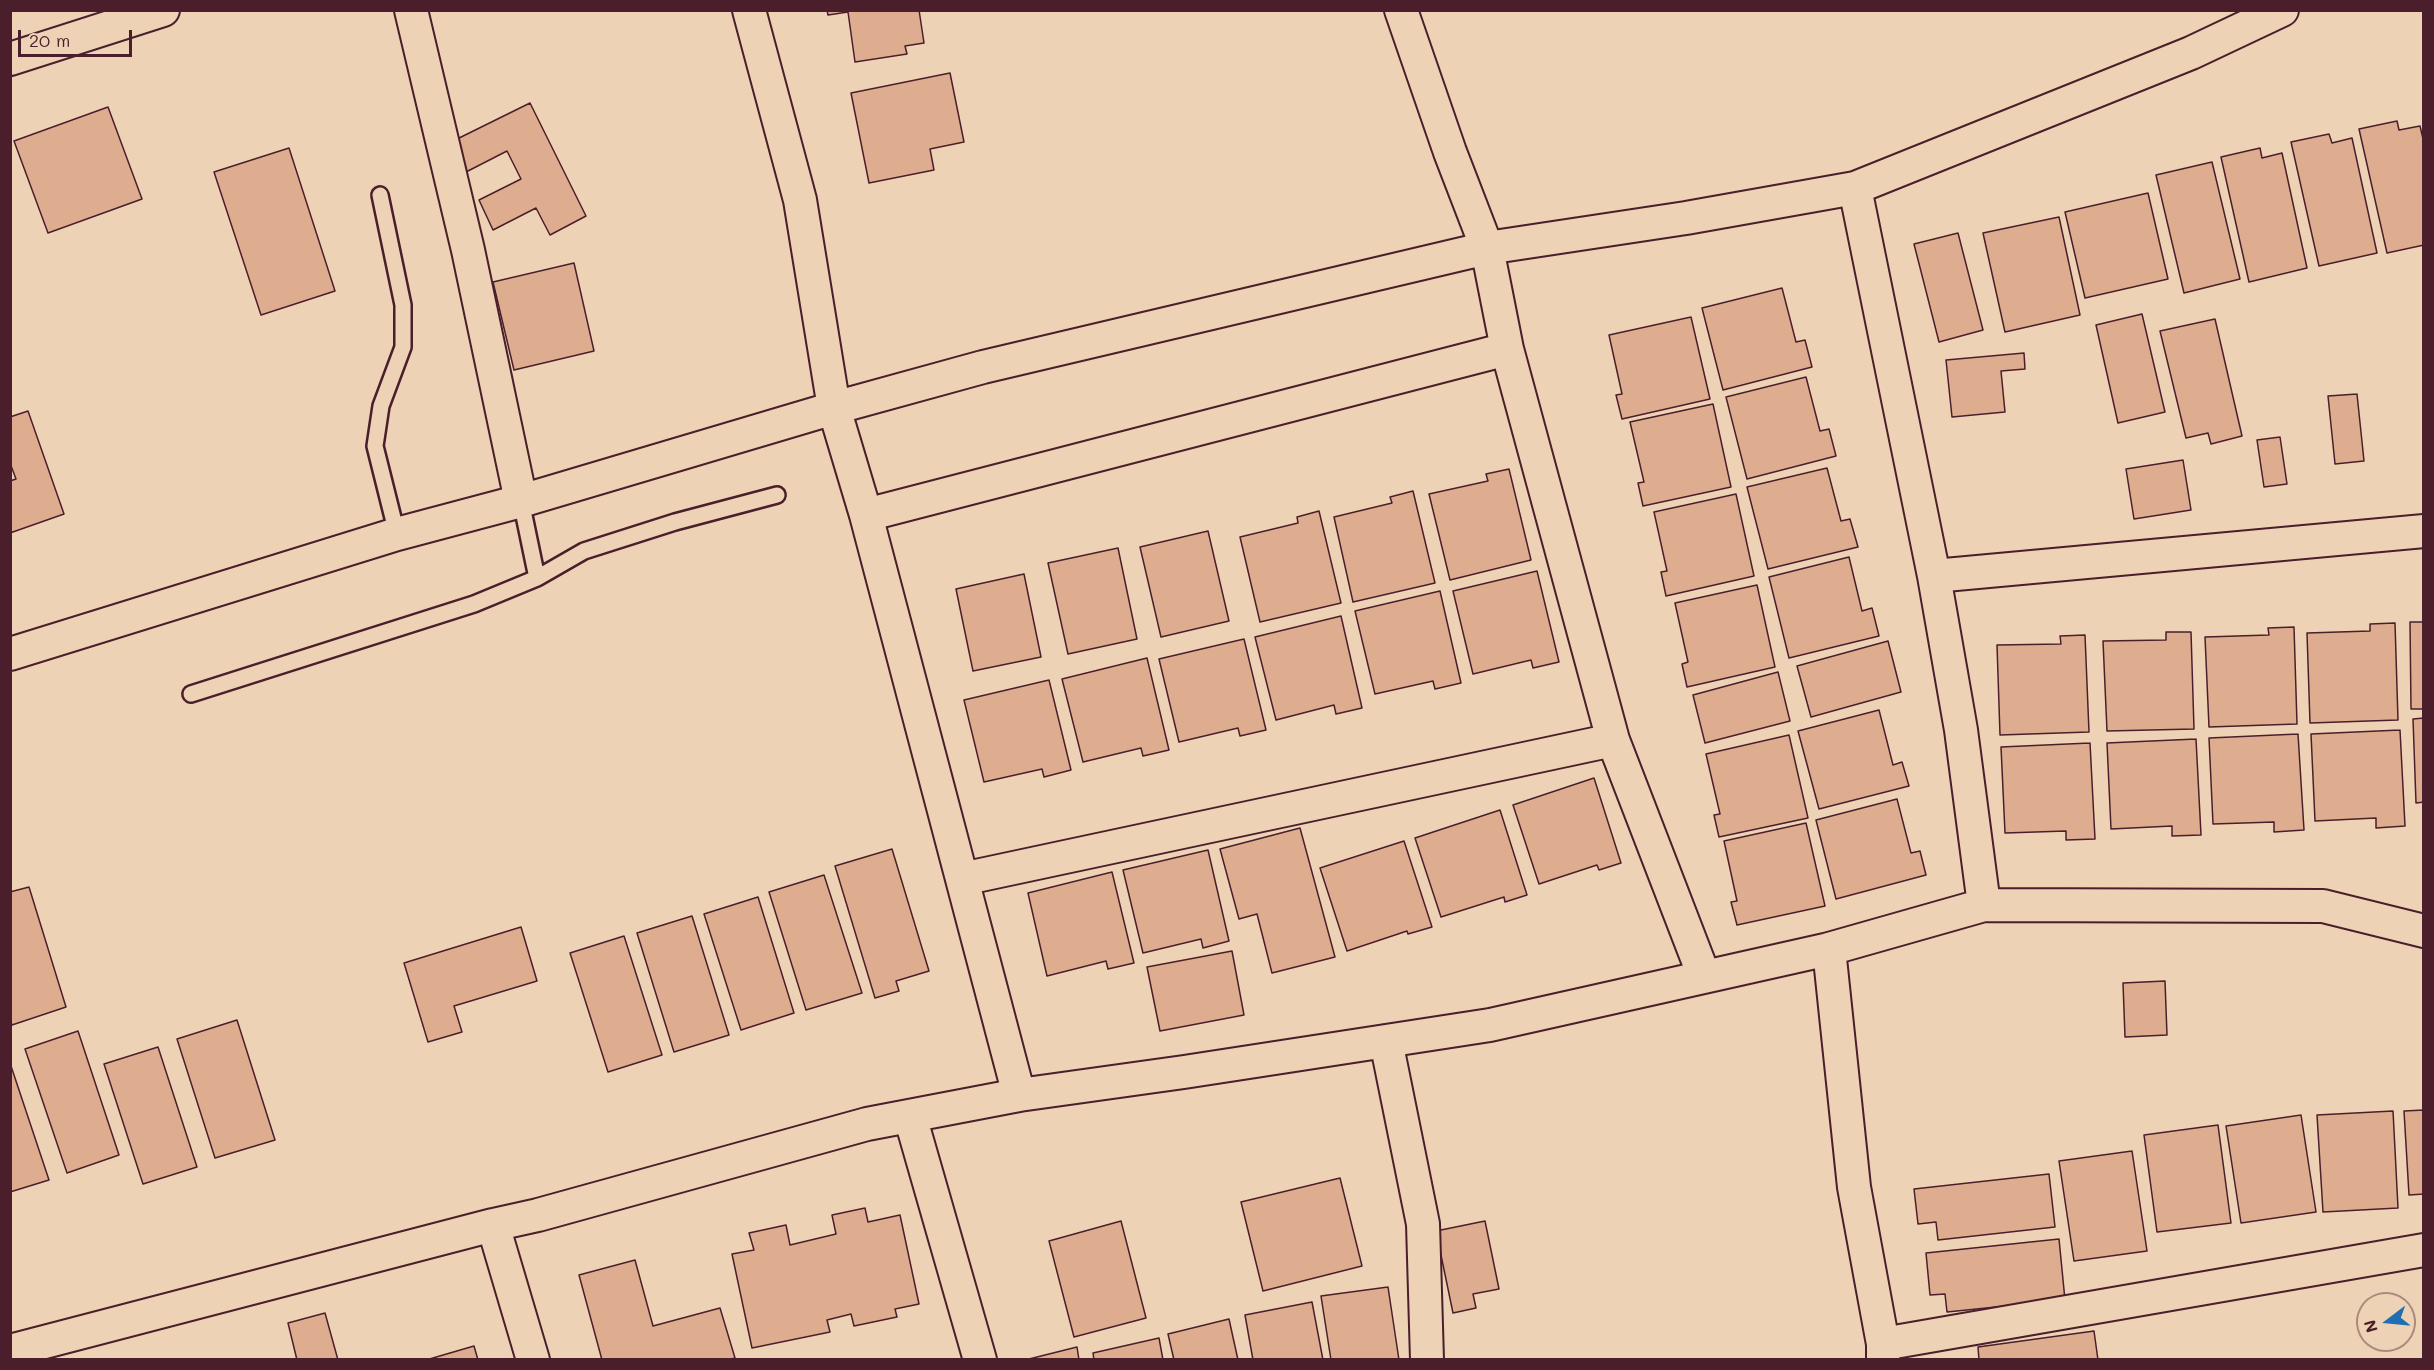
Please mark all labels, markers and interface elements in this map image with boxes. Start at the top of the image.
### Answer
scale bar [21,18,135,56]
text: 20 m [29,28,70,52]
north arrow [2356,1292,2416,1352]
text: N [2358,1318,2382,1335]

